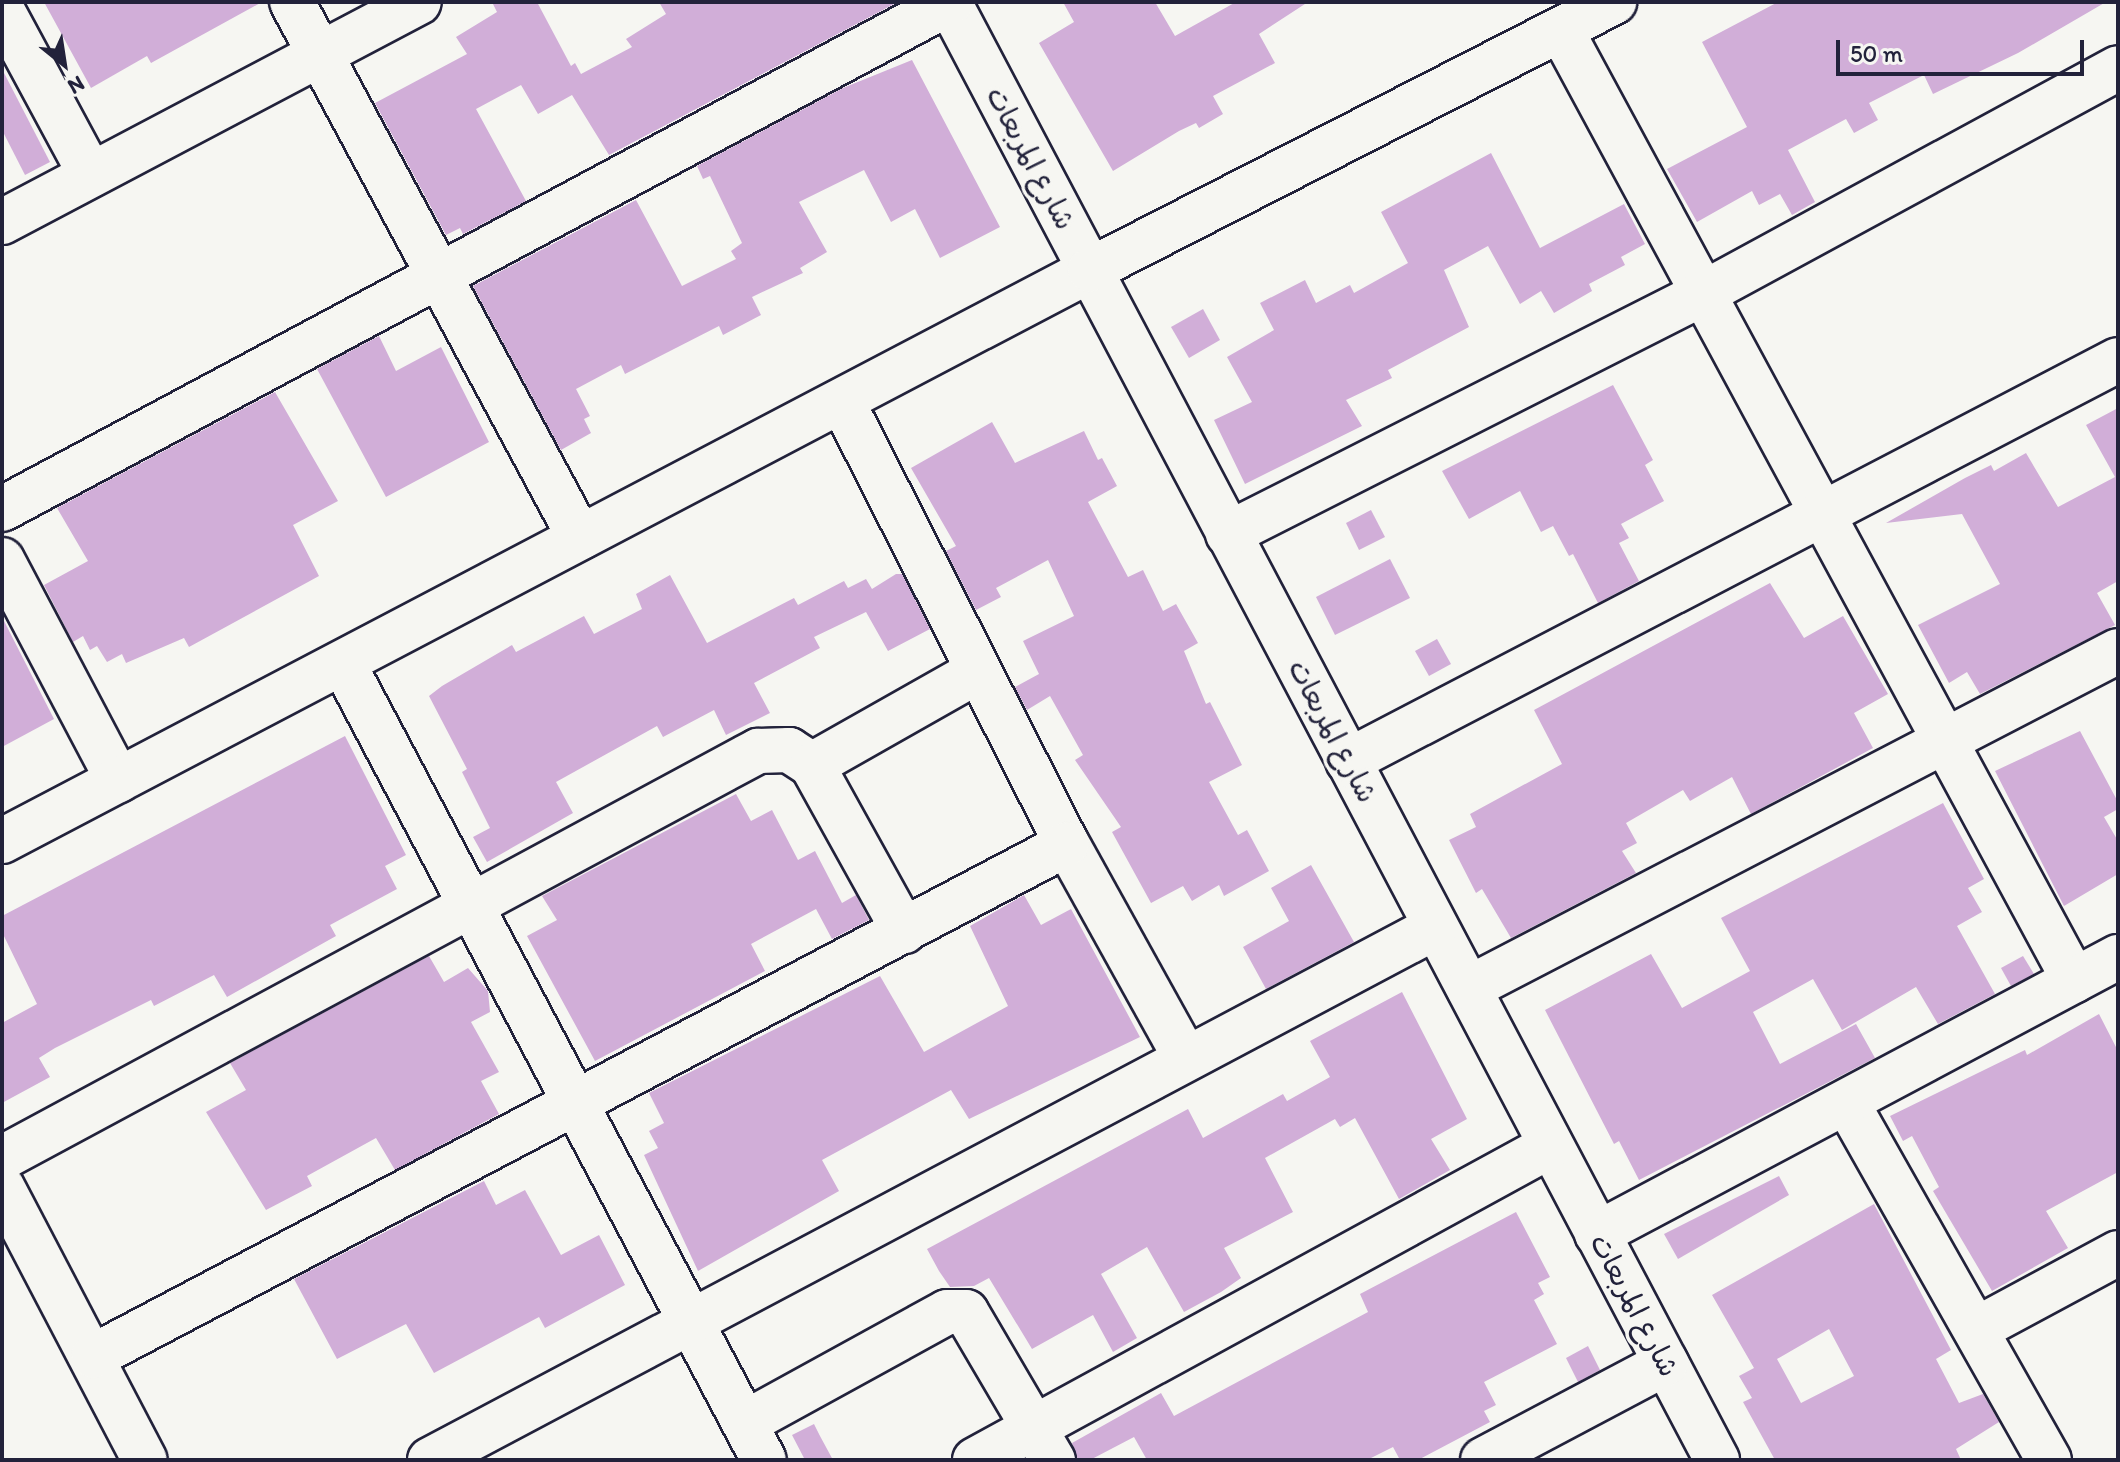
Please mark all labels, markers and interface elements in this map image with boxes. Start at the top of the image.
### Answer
north arrow [24,24,104,104]
scale bar [1840,24,2088,74]
text: 50 m [1850,39,1903,68]
text: N [63,70,89,101]
street label: شارع المربعات [979,81,1083,235]
street label: شارع المربعات [1281,654,1385,808]
street label: شارع المربعات [1583,1228,1687,1382]

